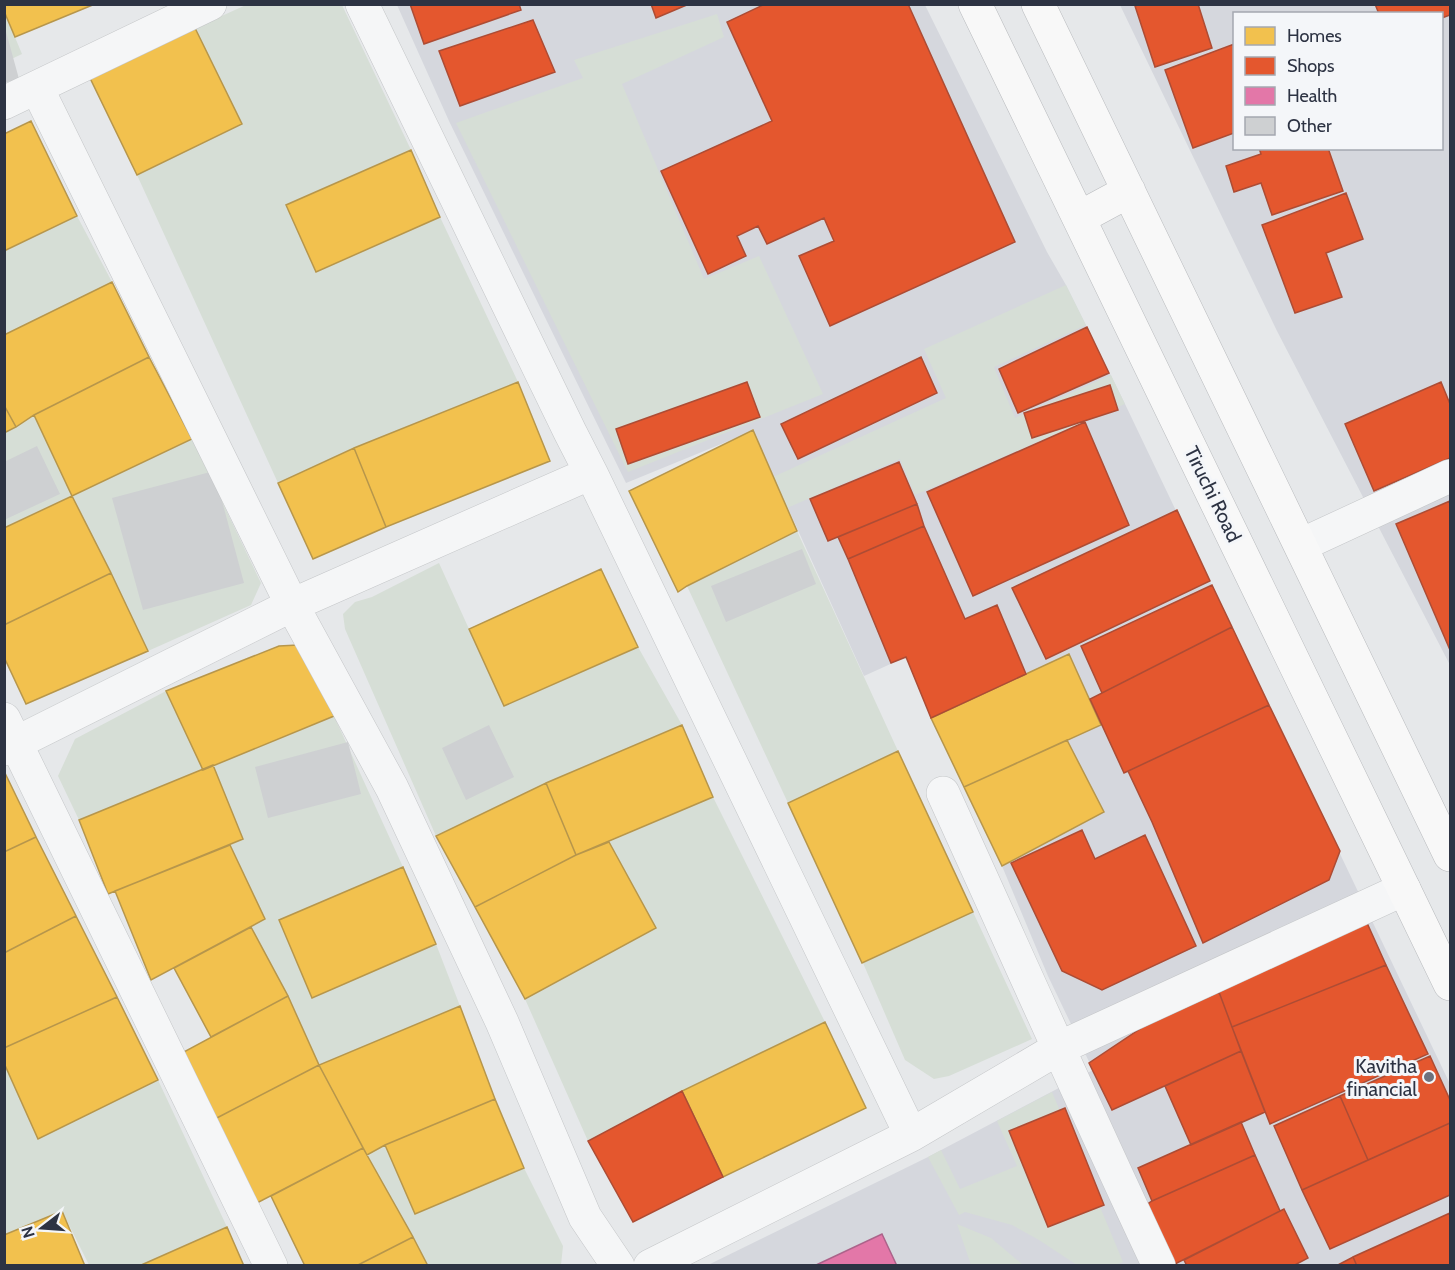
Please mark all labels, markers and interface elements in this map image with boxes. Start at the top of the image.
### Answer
legend [1233,12,1443,150]
text: Homes [1287,25,1342,47]
text: Shops [1287,55,1335,77]
text: Health [1287,85,1337,107]
text: Other [1287,115,1332,137]
street label: Tiruchi Road [1180,442,1246,546]
place label: Kavitha financial [1347,1054,1417,1101]
marker: Kavitha financial [1422,1070,1436,1084]
north arrow [12,1198,72,1258]
text: N [17,1224,39,1240]

